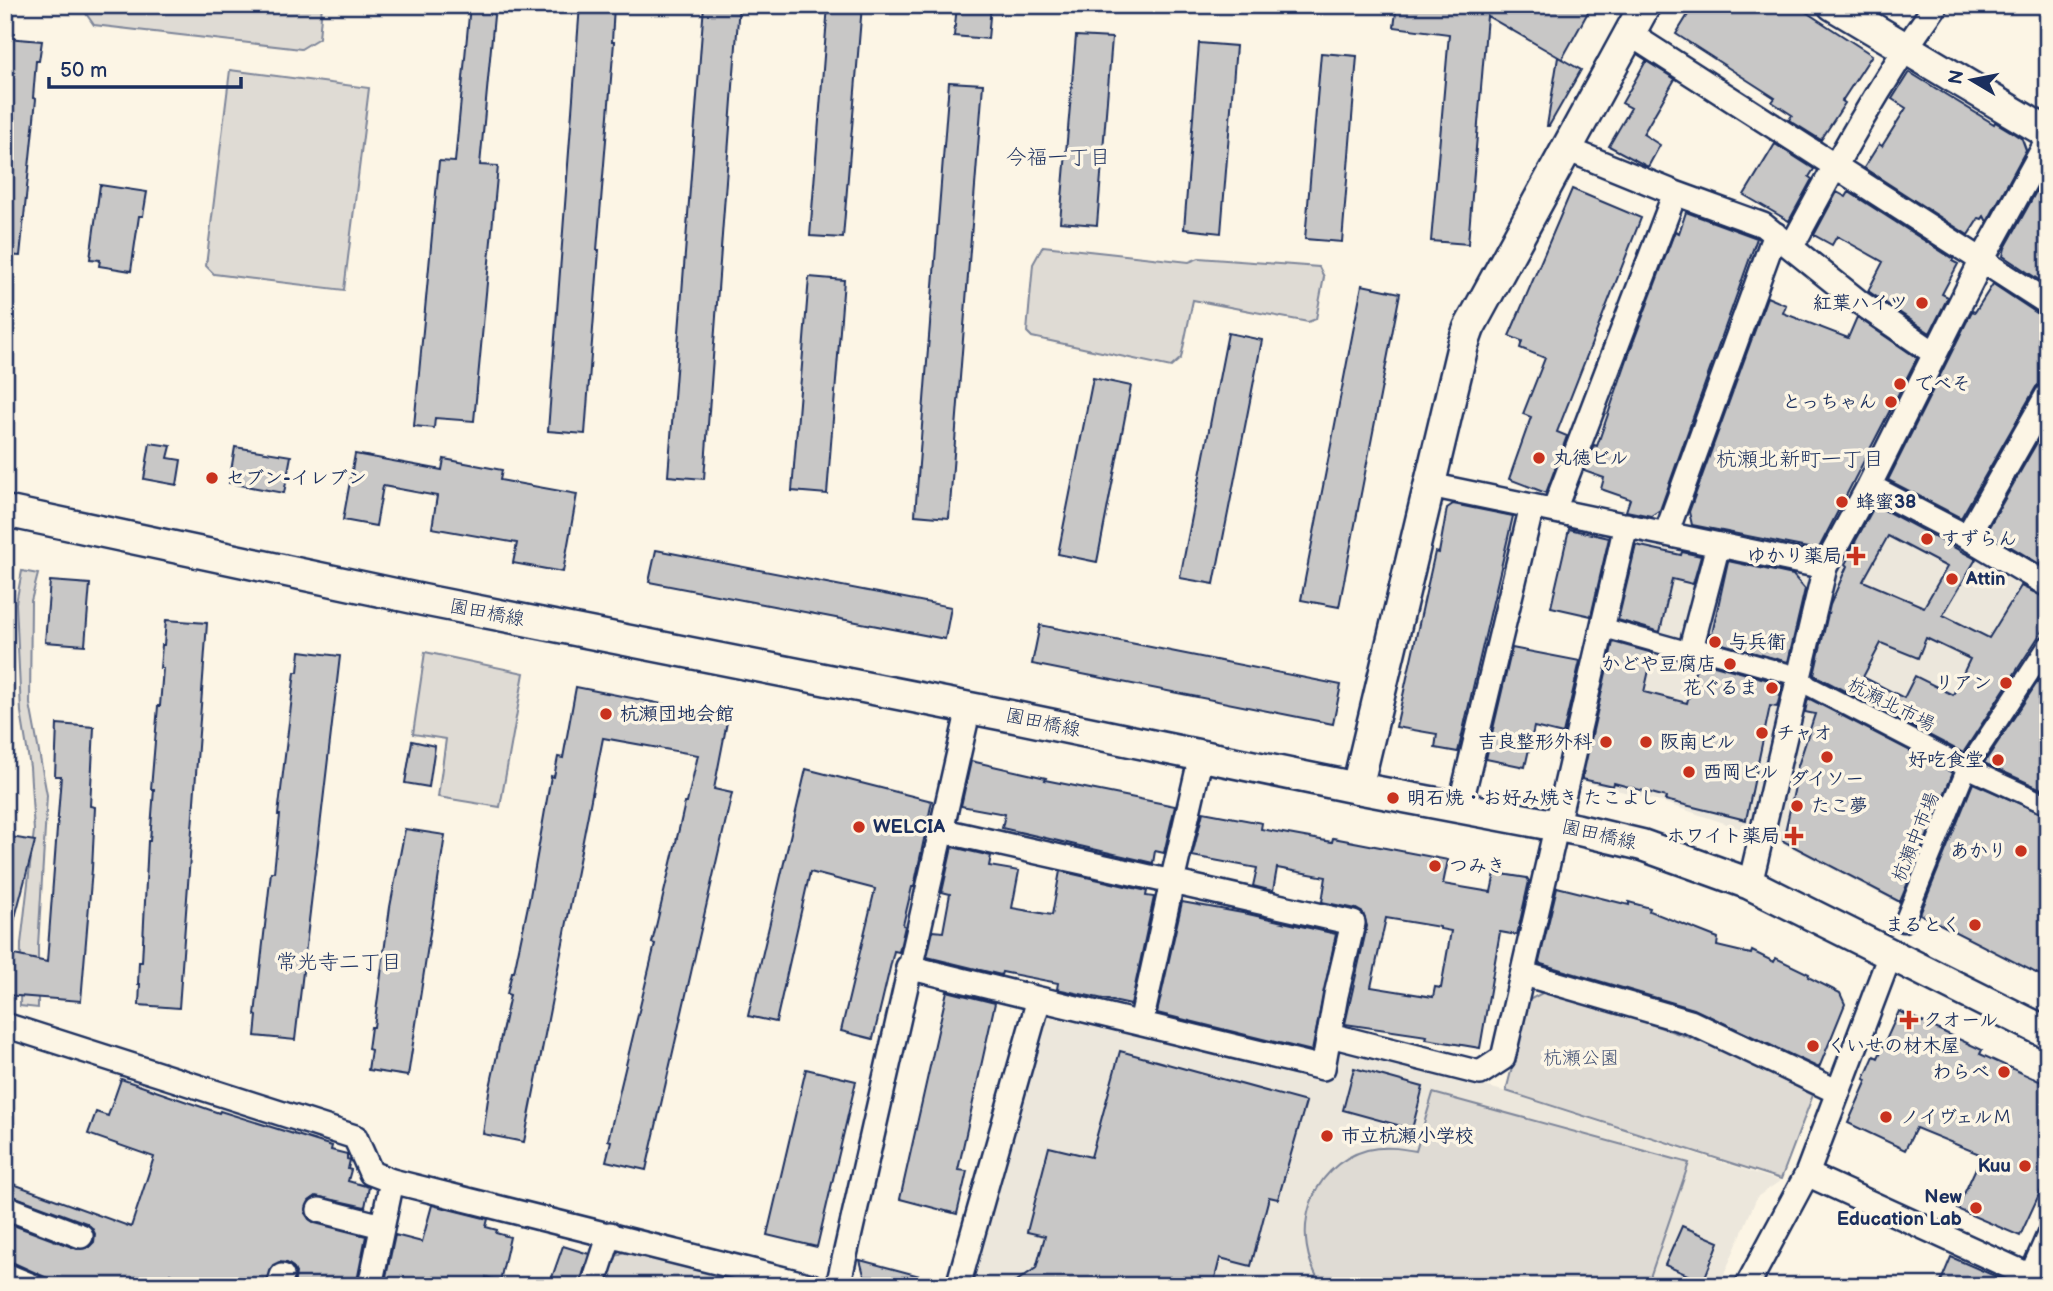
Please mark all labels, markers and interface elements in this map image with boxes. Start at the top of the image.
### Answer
scale bar [49,46,242,90]
north arrow [1938,46,2008,116]
text: 50 m [60,58,107,83]
text: N [1944,68,1969,86]
district label: 今福一丁目 [1006,145,1111,170]
place label: 紅葉ハイツ [1813,292,1908,315]
marker: 紅葉ハイツ [1914,295,1930,311]
place label: でべそ [1914,373,1971,396]
marker: でべそ [1892,376,1908,392]
place label: とっちゃん [1782,391,1877,414]
marker: とっちゃん [1883,394,1899,410]
place label: 丸徳ビル [1553,447,1629,470]
district label: 杭瀬北新町一丁目 [1716,447,1884,472]
marker: 丸徳ビル [1531,450,1547,466]
place label: セブン-イレブン [226,467,367,490]
marker: セブン-イレブン [204,470,220,486]
place label: 蜂蜜38 [1856,491,1917,514]
marker: 蜂蜜38 [1834,494,1850,510]
place label: すずらん [1941,528,2017,551]
marker: すずらん [1919,531,1935,547]
place label: ゆかり薬局 [1747,545,1842,568]
marker: ゆかり薬局 [1848,548,1864,564]
place label: Attin [1965,568,2006,591]
marker: Attin [1944,571,1960,587]
street label: 園田橋線 [447,594,527,632]
place label: 与兵衛 [1729,631,1786,654]
marker: 与兵衛 [1707,634,1723,650]
place label: かどや豆腐店 [1601,653,1716,676]
marker: かどや豆腐店 [1722,656,1738,672]
place label: リアン [1935,672,1992,695]
street label: 杭瀬北市場 [1843,673,1939,737]
marker: リアン [1998,675,2014,691]
place label: 花ぐるま [1682,677,1758,700]
marker: 花ぐるま [1764,680,1780,696]
place label: 杭瀬団地会館 [620,703,734,726]
street label: 園田橋線 [1003,704,1083,742]
marker: 杭瀬団地会館 [598,706,614,722]
place label: チャオ [1776,722,1832,745]
marker: チャオ [1754,725,1770,741]
place label: 吉良整形外科 [1478,731,1593,754]
place label: 阪南ビル [1660,731,1736,754]
marker: 吉良整形外科 [1598,734,1614,750]
marker: 阪南ビル [1638,734,1654,750]
marker: ダイソー [1819,749,1835,765]
place label: 好吃食堂 [1908,749,1984,772]
marker: 好吃食堂 [1990,752,2006,768]
place label: 西岡ビル [1703,761,1779,784]
marker: 西岡ビル [1681,764,1697,780]
place label: ダイソー [1790,768,1864,791]
place label: 明石焼・お好み焼き たこよし [1407,787,1659,810]
street label: 杭瀬中市場 [1888,789,1944,885]
marker: 明石焼・お好み焼き たこよし [1385,790,1401,806]
place label: たこ夢 [1811,795,1868,818]
marker: たこ夢 [1789,798,1805,814]
street label: 園田橋線 [1559,815,1639,855]
place label: WELCIA [873,816,946,839]
marker: WELCIA [851,819,867,835]
place label: ホワイト薬局 [1666,825,1780,848]
marker: ホワイト薬局 [1786,828,1802,844]
place label: あかり [1950,840,2007,863]
marker: あかり [2013,843,2029,859]
place label: つみき [1449,855,1506,878]
marker: つみき [1427,858,1443,874]
place label: まるとく [1885,914,1961,937]
marker: まるとく [1967,917,1983,933]
district label: 常光寺二丁目 [276,950,402,975]
place label: クオール [1923,1009,1998,1032]
marker: クオール [1901,1012,1917,1028]
place label: くいせの材木屋 [1827,1035,1960,1058]
marker: くいせの材木屋 [1805,1038,1821,1054]
park label: 杭瀬公園 [1543,1047,1619,1070]
place label: わらべ [1933,1061,1990,1084]
marker: わらべ [1996,1064,2012,1080]
place label: ノイヴェルＭ [1900,1106,2012,1129]
marker: ノイヴェルＭ [1878,1109,1894,1125]
place label: 市立杭瀬小学校 [1341,1125,1474,1148]
marker: 市立杭瀬小学校 [1319,1128,1335,1144]
place label: Kuu [1978,1155,2011,1178]
marker: Kuu [2017,1158,2033,1174]
place label: New Education Lab [1837,1186,1963,1231]
marker: New Education Lab [1968,1200,1984,1216]

